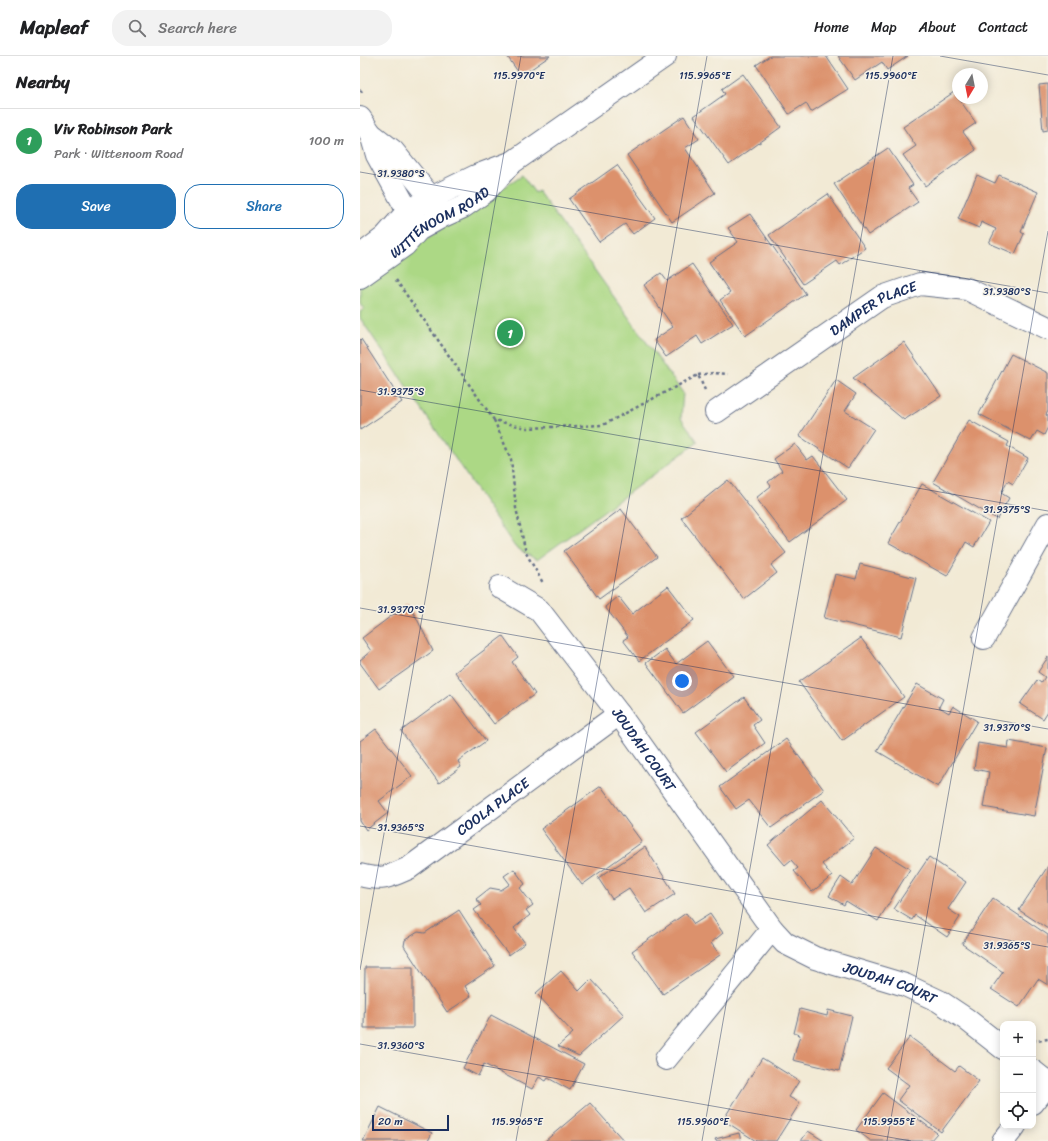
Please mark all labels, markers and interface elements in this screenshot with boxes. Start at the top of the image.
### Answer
search box [112,10,392,46]
text: Mapleaf [20,11,88,44]
text: Search here [158,15,237,41]
text: Home [814,15,849,40]
text: Map [871,15,897,40]
text: About [919,15,956,40]
text: Contact [978,15,1028,40]
icon: search [126,17,148,39]
text: Nearby [16,67,70,97]
text: 115.9970°E [493,67,546,85]
text: 115.9965°E [679,67,732,85]
text: 115.9960°E [865,67,918,85]
north arrow [952,68,988,104]
text: Viv Robinson Park [54,116,172,142]
text: 1 [26,129,32,152]
text: 100 m [309,129,344,152]
text: Park · Wittenoom Road [54,142,183,165]
text: 31.9380°S [377,165,425,183]
street label: WITTENOOM ROAD [384,179,495,265]
button: Save [16,184,176,229]
button: Share [184,184,344,229]
street label: DAMPER PLACE [824,273,921,343]
text: 31.9380°S [983,283,1031,301]
pin: 1 [497,318,523,348]
text: 31.9375°S [378,383,425,401]
text: 31.9375°S [984,501,1031,519]
text: 31.9370°S [377,601,425,619]
your location [672,671,692,691]
street label: JOUDAH COURT [605,701,684,798]
text: 31.9370°S [983,719,1031,737]
street label: COOLA PLACE [451,770,536,842]
text: 31.9365°S [378,819,425,837]
text: 31.9365°S [984,937,1031,955]
street label: JOUDAH COURT [839,954,942,1011]
map controls [1000,1021,1036,1129]
button: + [1000,1021,1036,1057]
text: 31.9360°S [378,1037,425,1055]
button: − [1000,1057,1036,1093]
button: locate [1000,1093,1036,1129]
text: 20 m [378,1112,403,1131]
scale bar [372,1113,449,1132]
text: 115.9965°E [491,1113,544,1131]
text: 115.9960°E [677,1113,730,1131]
text: 115.9955°E [863,1113,916,1131]

